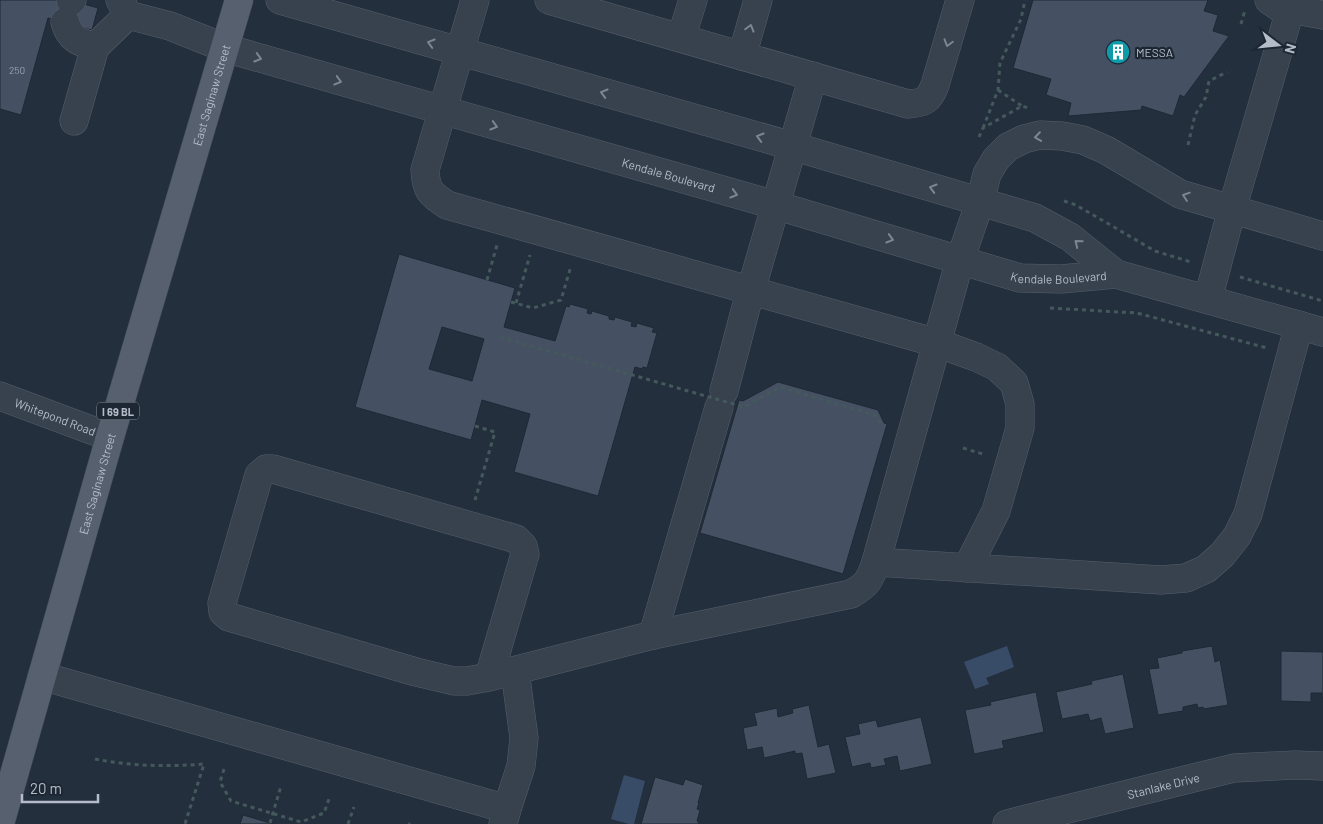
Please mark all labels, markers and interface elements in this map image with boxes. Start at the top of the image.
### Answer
north arrow [1253,20,1303,70]
one-way arrow [745,24,755,32]
one-way arrow [943,38,953,46]
one-way arrow [427,39,435,49]
building icon: MESSA [1105,39,1131,65]
text: N [1282,42,1300,56]
street label: East Saginaw Street [189,43,233,147]
place label: MESSA [1136,45,1173,59]
one-way arrow [253,52,261,62]
house number: 250 [9,64,25,76]
one-way arrow [333,75,341,85]
one-way arrow [600,88,609,98]
one-way arrow [489,120,497,130]
one-way arrow [1034,131,1042,141]
one-way arrow [757,133,765,143]
street label: Kendale Boulevard [620,155,717,195]
one-way arrow [929,184,938,194]
one-way arrow [730,188,738,198]
one-way arrow [1182,191,1190,201]
one-way arrow [886,234,894,244]
one-way arrow [1075,241,1084,249]
street label: Kendale Boulevard [1009,268,1107,286]
street label: Whitepond Road [13,395,98,438]
road number: I 69 BL [97,402,139,420]
street label: East Saginaw Street [76,431,118,536]
street label: Stanlake Drive [1126,770,1201,801]
scale bar [22,772,99,804]
text: 20 m [30,779,62,797]

